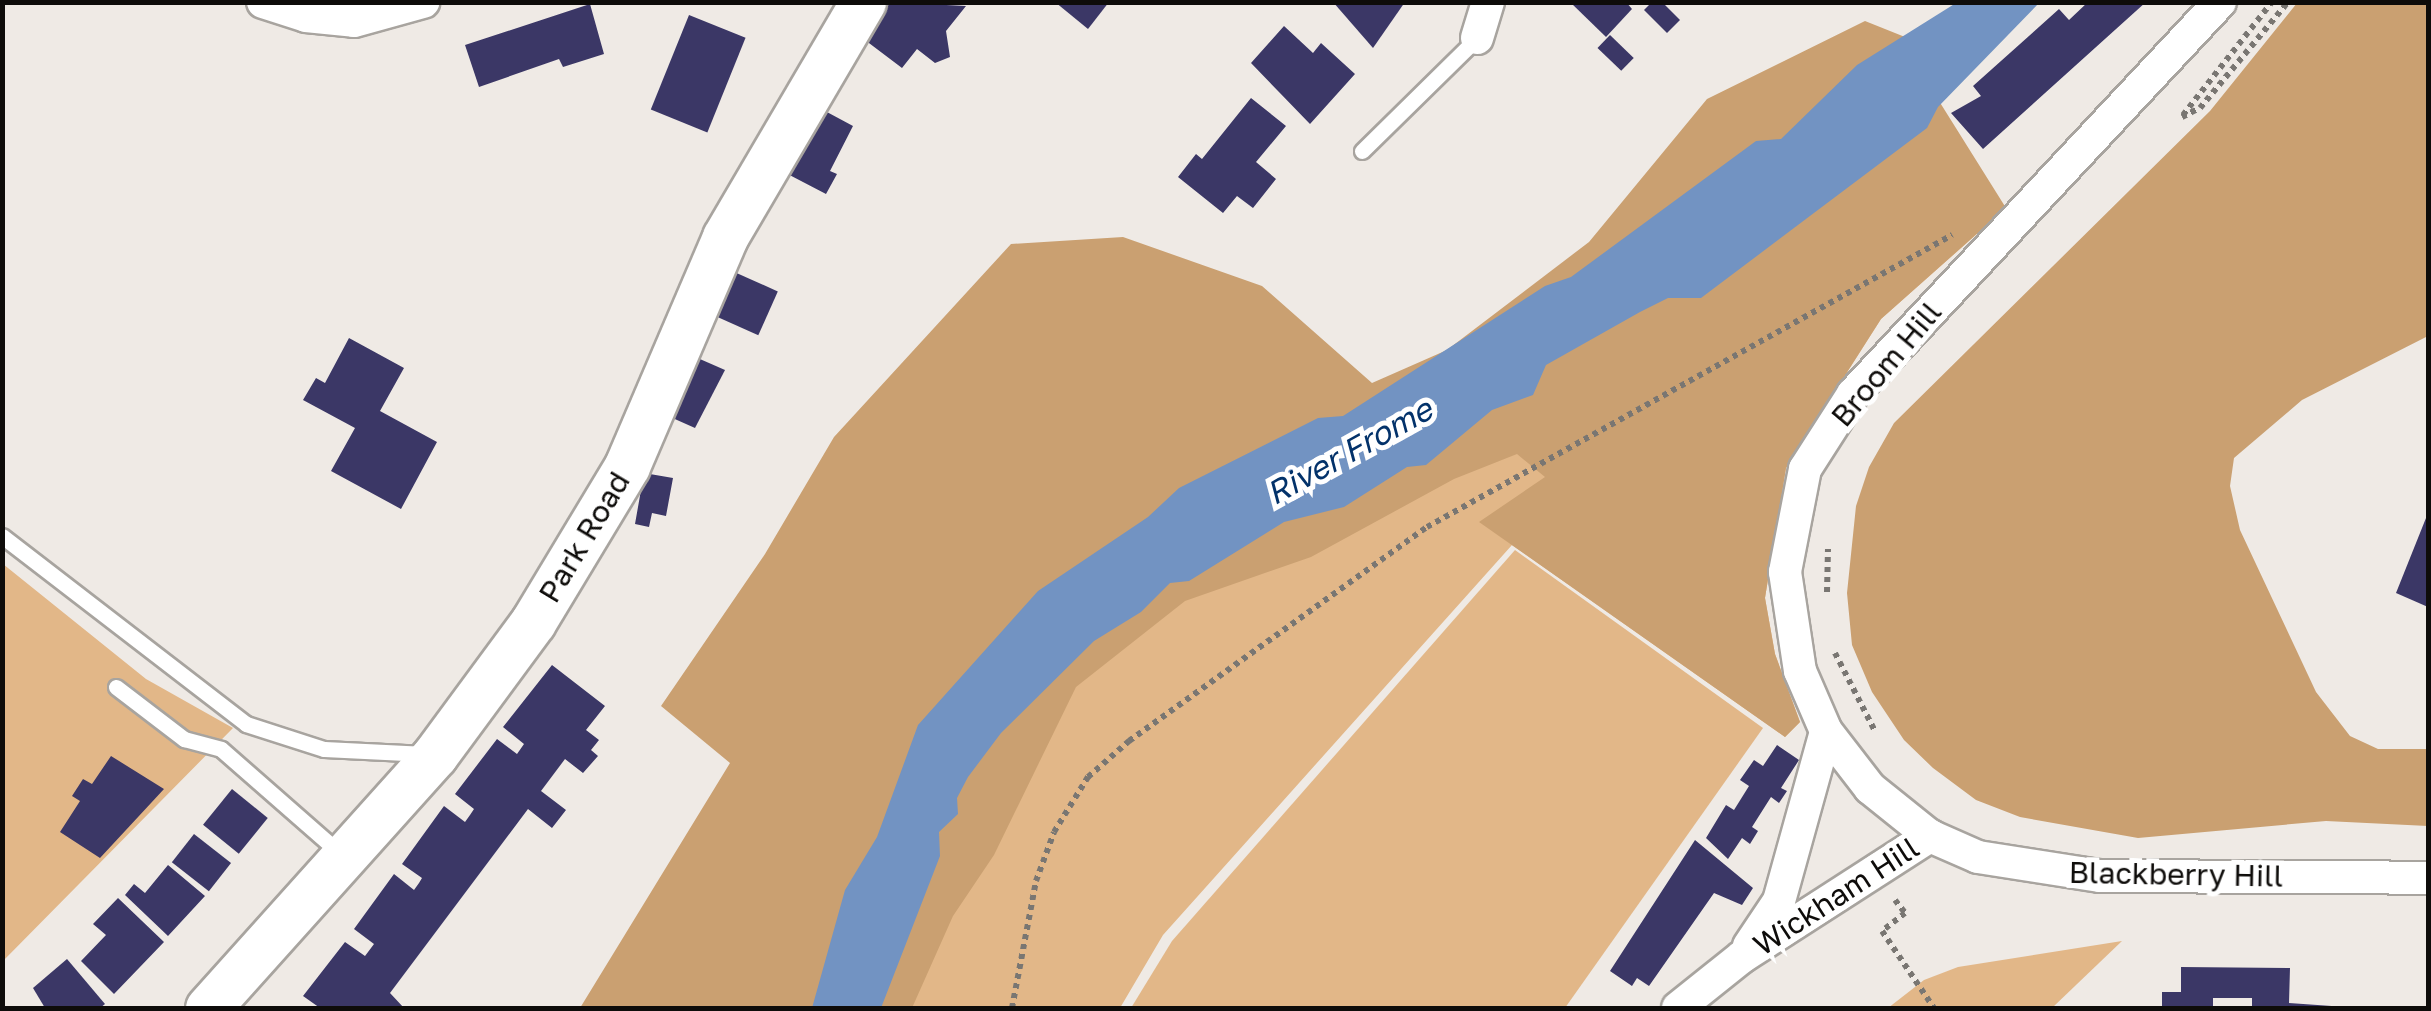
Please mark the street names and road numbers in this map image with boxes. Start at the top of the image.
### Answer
street label: Broom Hill [1823,294,1949,434]
street label: Park Road [531,465,637,609]
street label: Wickham Hill [1747,829,1925,963]
street label: Blackberry Hill [2068,854,2284,894]

